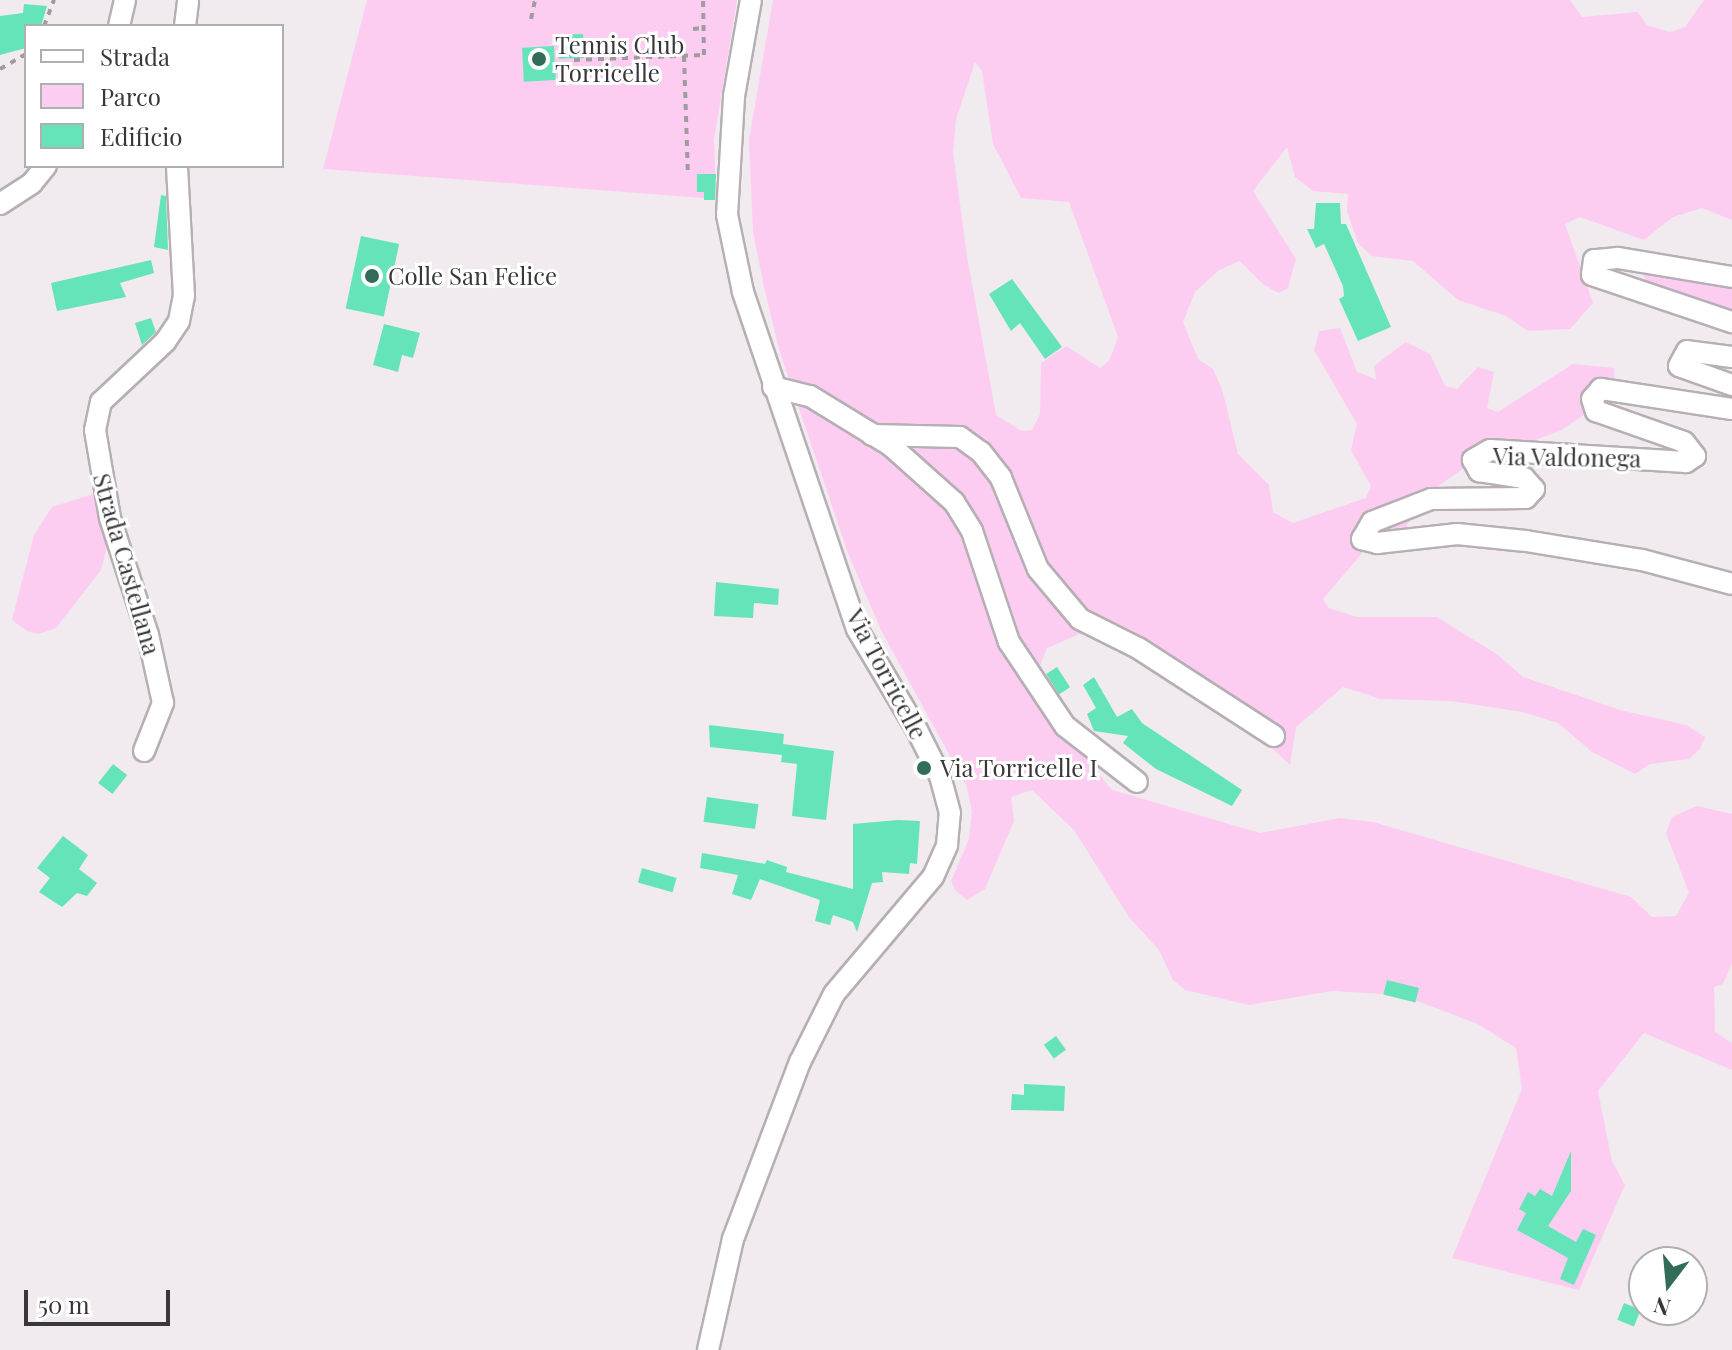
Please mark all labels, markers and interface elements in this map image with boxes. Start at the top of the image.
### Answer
legend [24,24,284,168]
place label: Tennis Club Torricelle [555,31,684,87]
text: Strada [100,40,170,72]
marker: Tennis Club Torricelle [530,50,548,68]
text: Parco [100,80,161,112]
text: Edificio [100,120,182,152]
place label: Colle San Felice [388,262,557,290]
marker: Colle San Felice [363,267,381,285]
street label: Via Valdonega [1492,441,1642,473]
street label: Strada Castellana [87,470,167,658]
street label: Via Torricelle [840,604,934,744]
place label: Via Torricelle I [940,754,1098,782]
marker: Via Torricelle I [915,759,933,777]
north arrow [1628,1246,1708,1326]
scale bar [28,1274,174,1324]
text: 50 m [38,1288,90,1320]
text: N [1650,1291,1674,1324]

